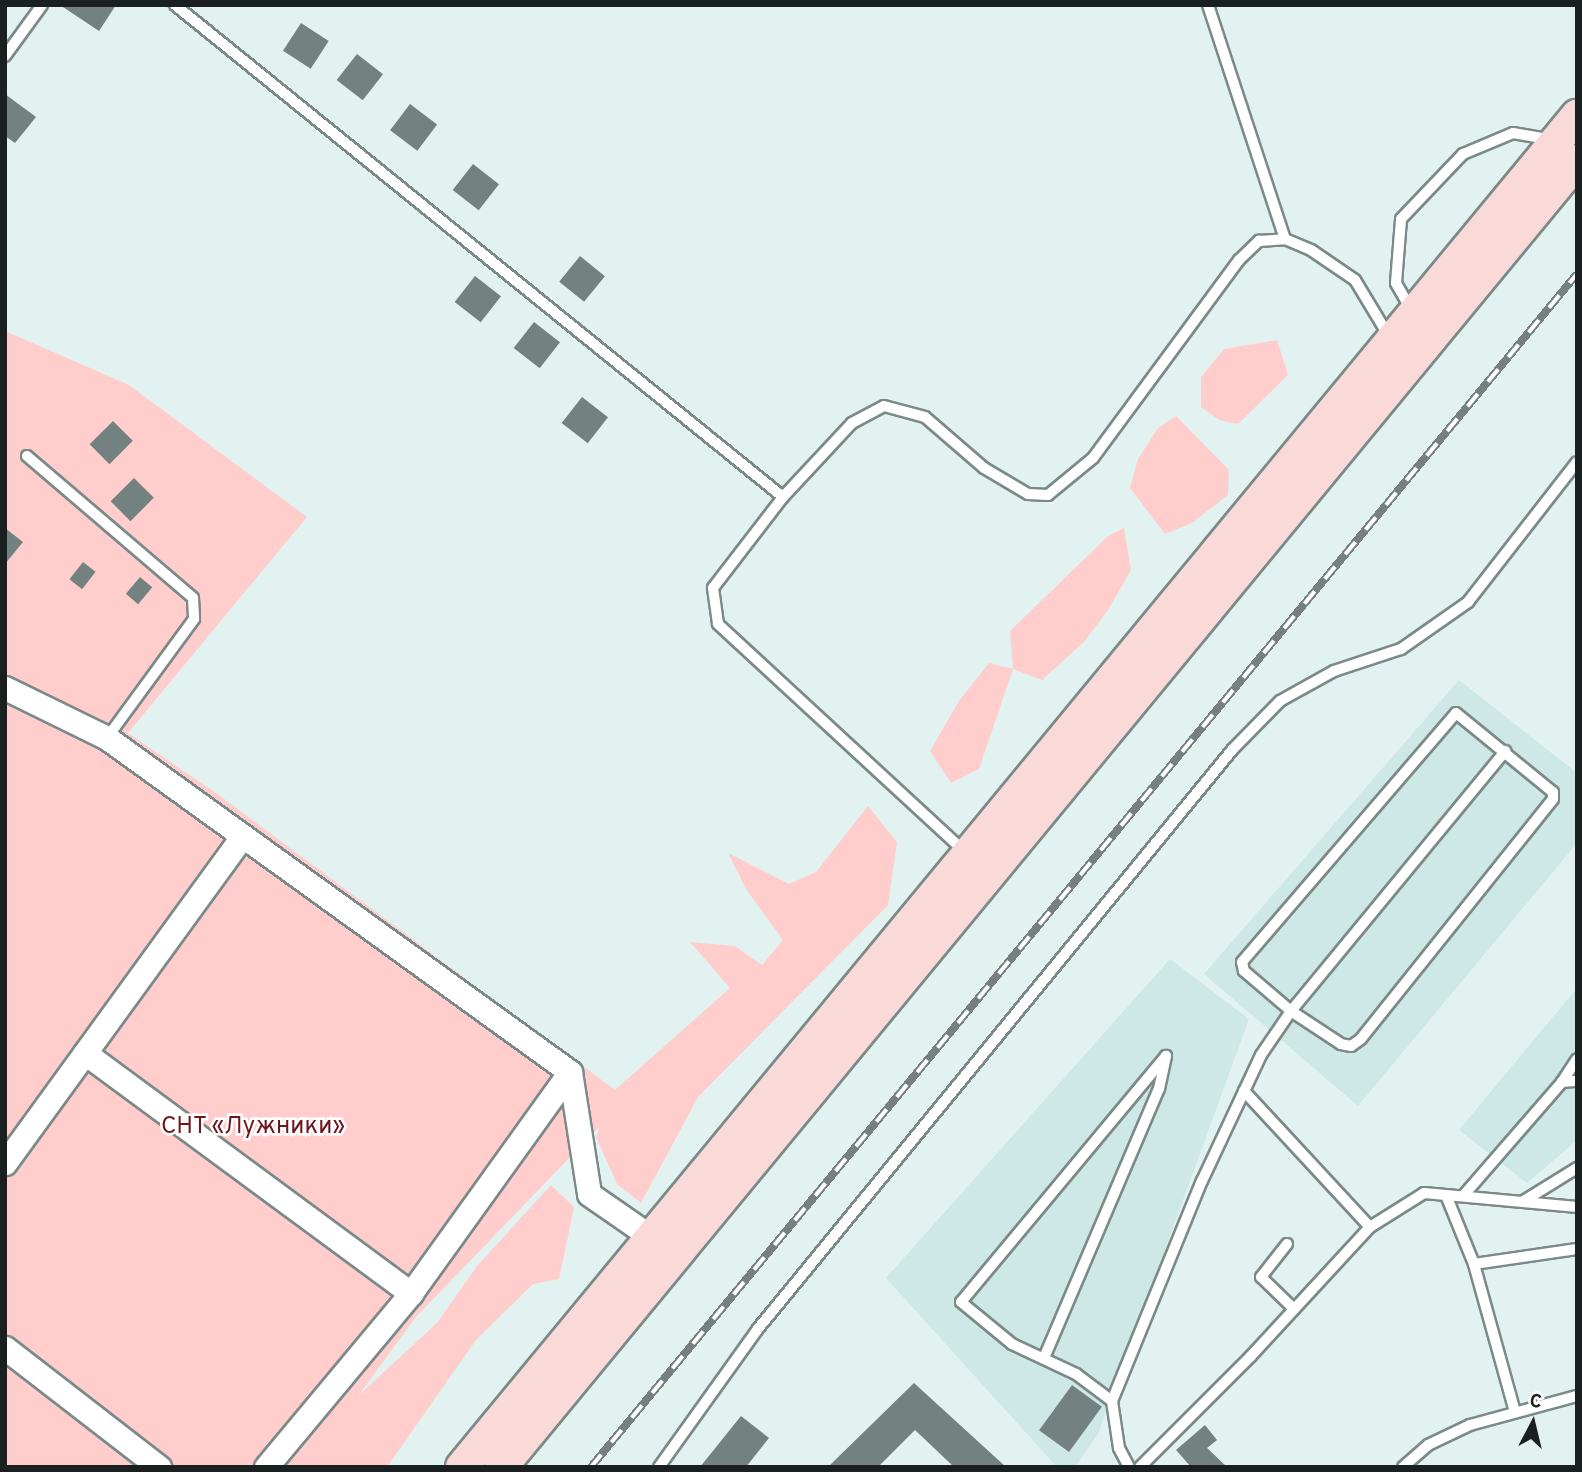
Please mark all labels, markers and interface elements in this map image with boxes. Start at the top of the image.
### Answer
park label: СНТ «Лужники» [160,1114,346,1142]
north arrow [1498,1388,1568,1458]
text: С [1528,1390,1543,1415]

